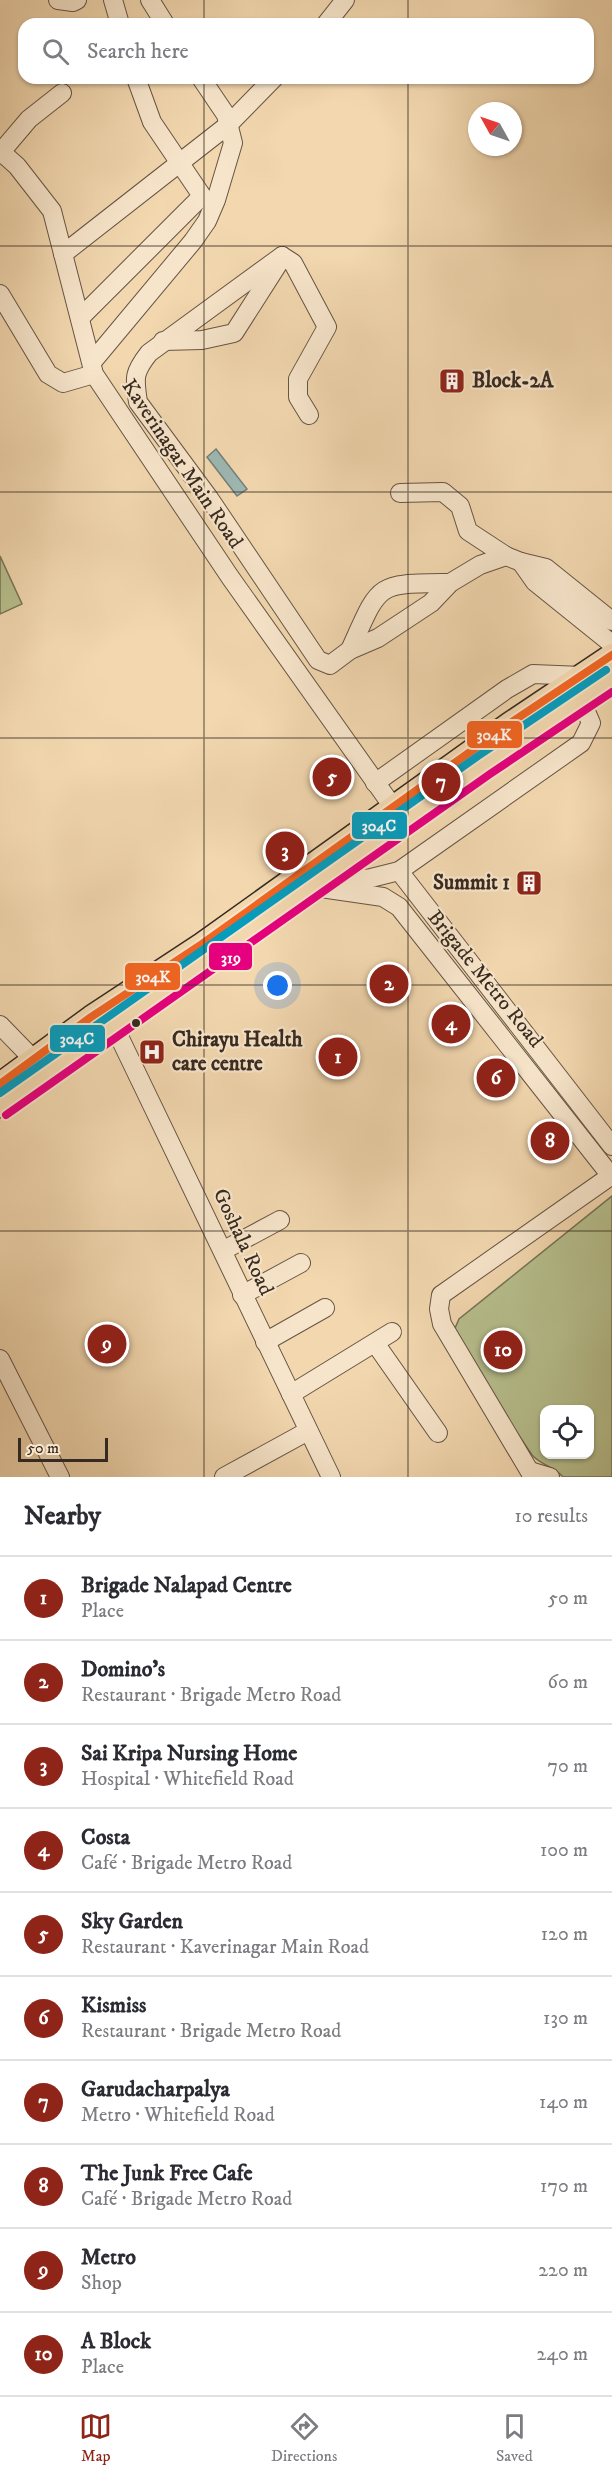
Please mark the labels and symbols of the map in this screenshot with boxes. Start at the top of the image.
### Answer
north arrow [468,102,522,156]
building icon: Block-2A [437,366,467,396]
place label: Block-2A [472,368,554,394]
street label: Kaverinagar Main Road [116,374,249,554]
line badge: 304K [466,720,523,749]
text: 304K [477,725,512,745]
pin: 5 [312,754,352,800]
pin: 7 [422,760,460,804]
line badge: 304C [351,811,408,840]
text: 304C [362,816,396,836]
pin: 3 [266,828,304,874]
building icon: Summit 1 [514,868,544,898]
place label: Summit 1 [433,870,510,896]
street label: Brigade Metro Road [422,905,549,1053]
line badge: 319 [208,942,253,971]
text: 319 [221,948,241,968]
line badge: 304K [124,962,181,991]
pin: 2 [370,962,408,1006]
text: 304K [136,967,171,987]
your location [263,971,292,1000]
pin: 4 [432,1002,470,1046]
unlabelled marker [130,1017,142,1029]
line badge: 304C [49,1024,106,1053]
place label: Chirayu Health care centre [172,1027,304,1077]
text: 304C [60,1029,94,1049]
pin: 1 [318,1034,358,1080]
hospital icon: Chirayu Health care centre [137,1037,167,1067]
pin: 6 [476,1056,516,1100]
pin: 8 [530,1118,570,1164]
street label: Goshala Road [207,1184,279,1300]
pin: 9 [88,1322,126,1366]
pin: 10 [484,1328,522,1372]
scale bar [18,1435,108,1462]

